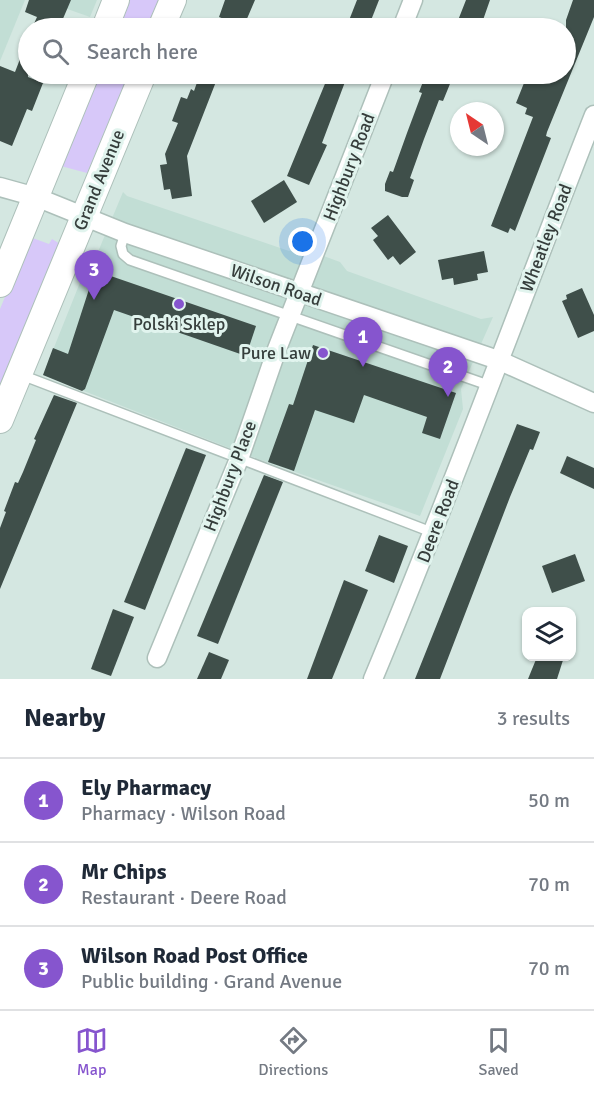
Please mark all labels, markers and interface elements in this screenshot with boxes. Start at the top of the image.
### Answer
search box [18,18,576,84]
icon: search [39,35,72,68]
text: Search here [87,38,198,65]
north arrow [450,102,504,156]
street label: Highbury Road [318,110,380,224]
street label: Grand Avenue [69,126,129,234]
street label: Wheatley Road [515,181,577,295]
your location [288,227,317,256]
pin: 3 [74,250,113,300]
street label: Wilson Road [227,259,325,311]
marker: Polski Sklep [172,297,186,311]
place label: Polski Sklep [133,313,225,335]
pin: 1 [344,318,382,367]
place label: Pure Law [241,342,311,364]
marker: Pure Law [316,346,330,360]
pin: 2 [428,348,468,397]
street label: Highbury Place [199,417,261,535]
street label: Deere Road [412,476,464,566]
map controls [522,607,576,661]
button: layers [522,607,576,661]
text: Nearby [24,702,105,734]
text: 3 results [497,706,570,731]
text: Ely Pharmacy [81,774,211,801]
text: 1 [38,788,49,813]
text: 50 m [528,788,570,813]
text: Pharmacy · Wilson Road [81,801,286,826]
text: Mr Chips [81,858,166,885]
text: 2 [38,872,49,897]
text: 70 m [528,872,570,897]
text: Restaurant · Deere Road [81,885,287,910]
text: Wilson Road Post Office [81,942,308,969]
text: 3 [38,956,49,981]
text: 70 m [528,956,570,981]
text: Public building · Grand Avenue [81,969,342,994]
tab: Map [75,1024,108,1080]
tab: Directions [258,1024,328,1080]
tab: Saved [479,1024,519,1080]

